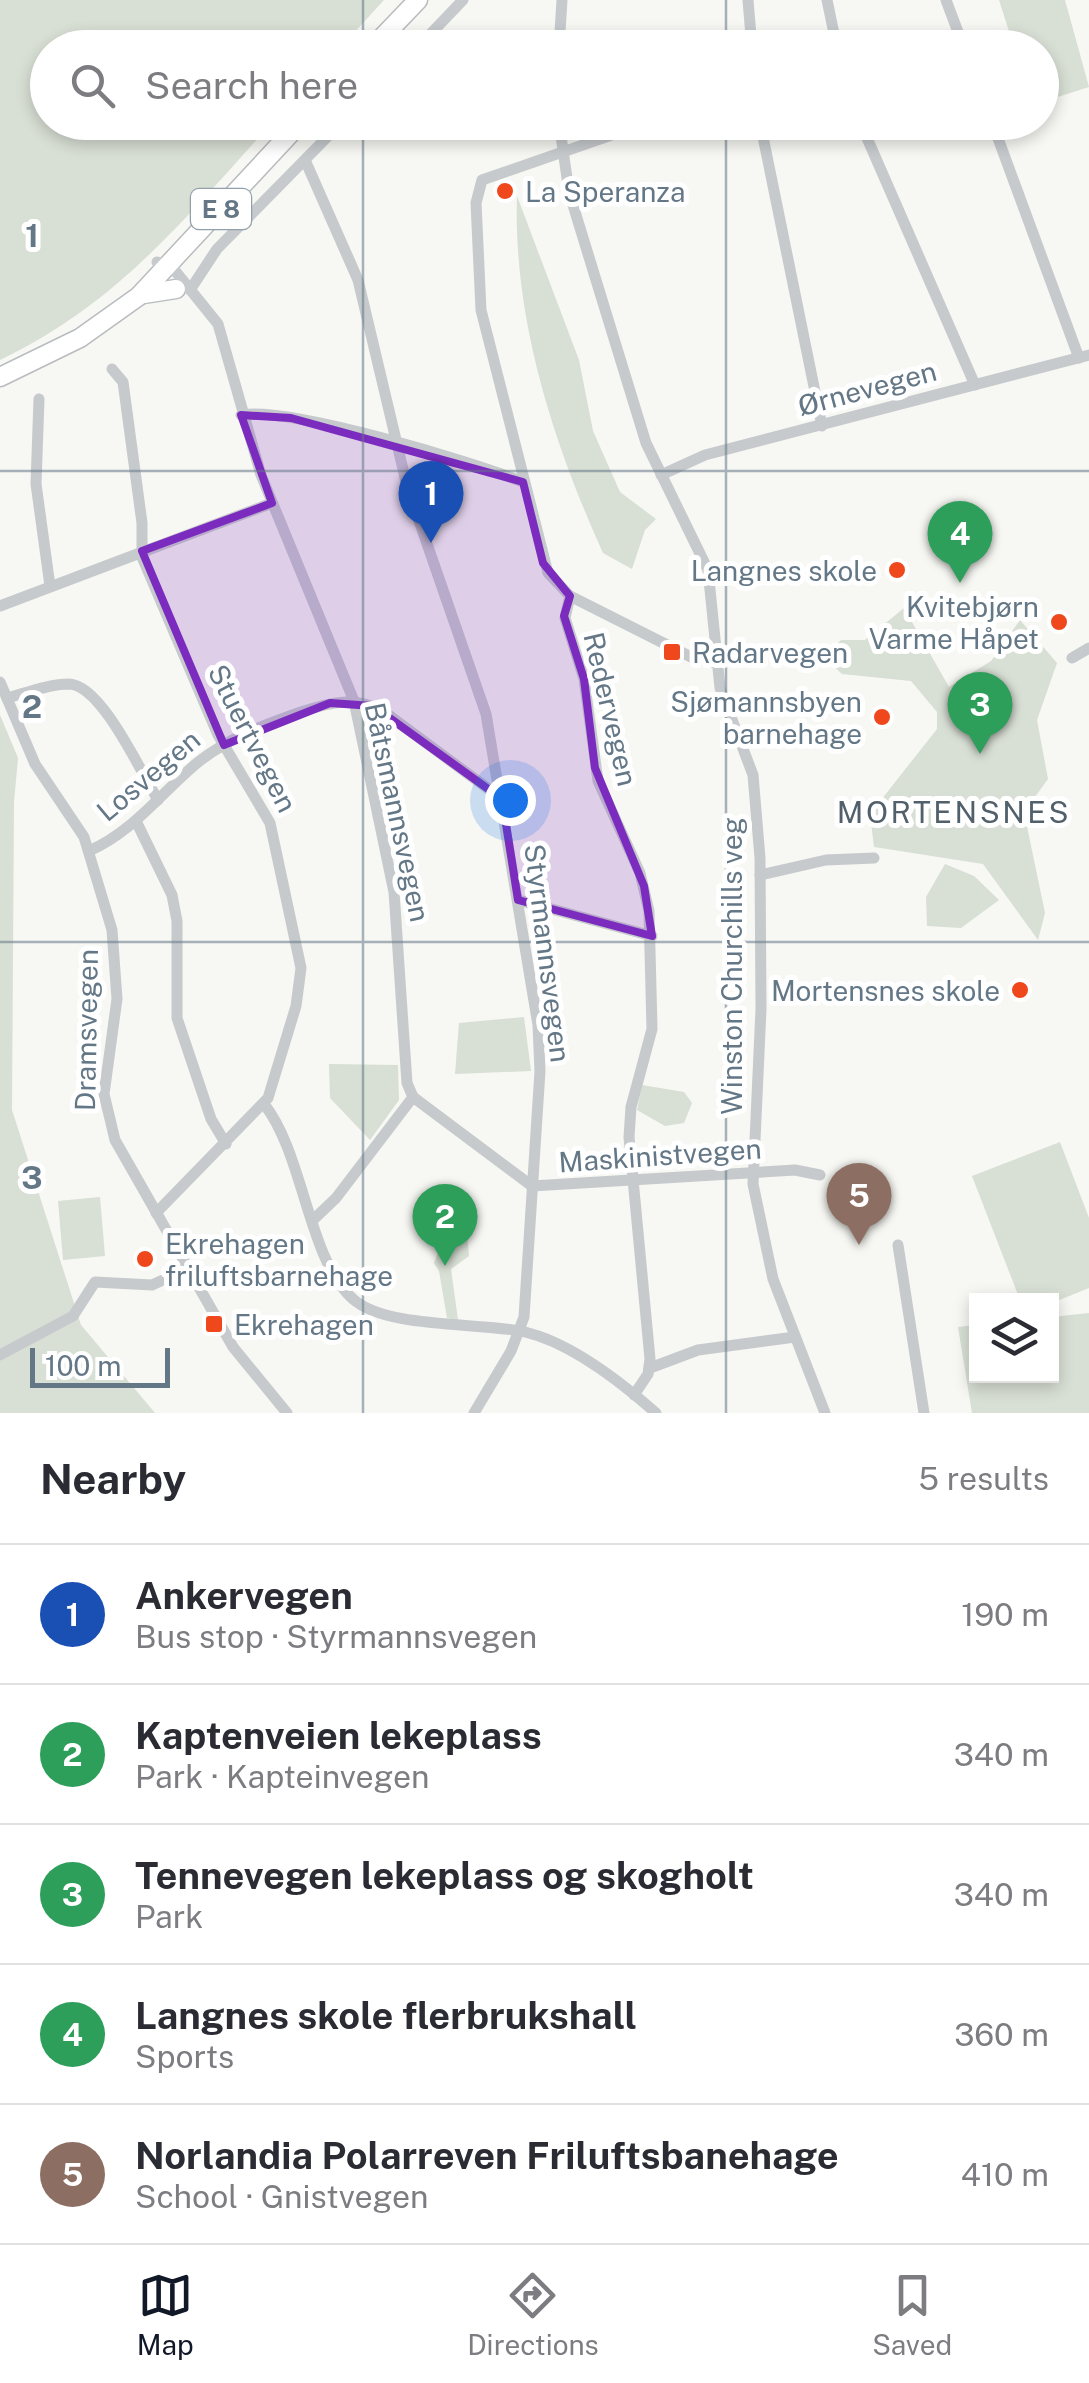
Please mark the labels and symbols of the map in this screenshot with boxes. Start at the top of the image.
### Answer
place label: La Speranza [525,175,685,208]
marker: La Speranza [494,180,516,202]
road number: E 8 [191,189,251,229]
text: 1 [25,217,39,254]
street label: Ørnevegen [794,354,940,422]
pin: 1 [398,460,464,543]
pin: 4 [928,500,992,583]
place label: Langnes skole [691,554,877,587]
marker: Langnes skole [886,559,908,581]
place label: Kvitebjørn Varme Håpet [869,590,1039,655]
marker: Kvitebjørn Varme Håpet [1048,611,1070,633]
street label: Redervegen [577,629,645,789]
place label: Radarvegen [692,636,848,669]
marker: Radarvegen [661,641,683,663]
street label: Stuertvegen [202,659,304,817]
pin: 3 [948,672,1012,754]
place label: Sjømannsbyen barnehage [670,685,862,750]
text: 2 [22,688,42,725]
street label: Båtsmannsvegen [359,699,437,925]
marker: Sjømannsbyen barnehage [871,706,893,728]
street label: Losvegen [90,722,206,828]
your location [485,775,536,826]
district label: MORTENSNES [837,794,1071,830]
street label: Winston Churchills veg [715,817,748,1115]
street label: Styrmannsvegen [518,842,578,1064]
street label: Dramsvegen [68,949,104,1111]
place label: Mortensnes skole [771,974,1000,1007]
marker: Mortensnes skole [1009,979,1031,1001]
street label: Maskinistvegen [557,1131,763,1179]
text: 3 [21,1159,43,1196]
pin: 5 [826,1162,892,1245]
pin: 2 [412,1184,478,1266]
place label: Ekrehagen friluftsbarnehage [165,1227,393,1292]
marker: Ekrehagen friluftsbarnehage [134,1248,156,1270]
place label: Ekrehagen [234,1308,374,1341]
marker: Ekrehagen [203,1313,225,1335]
scale bar [30,1343,170,1388]

